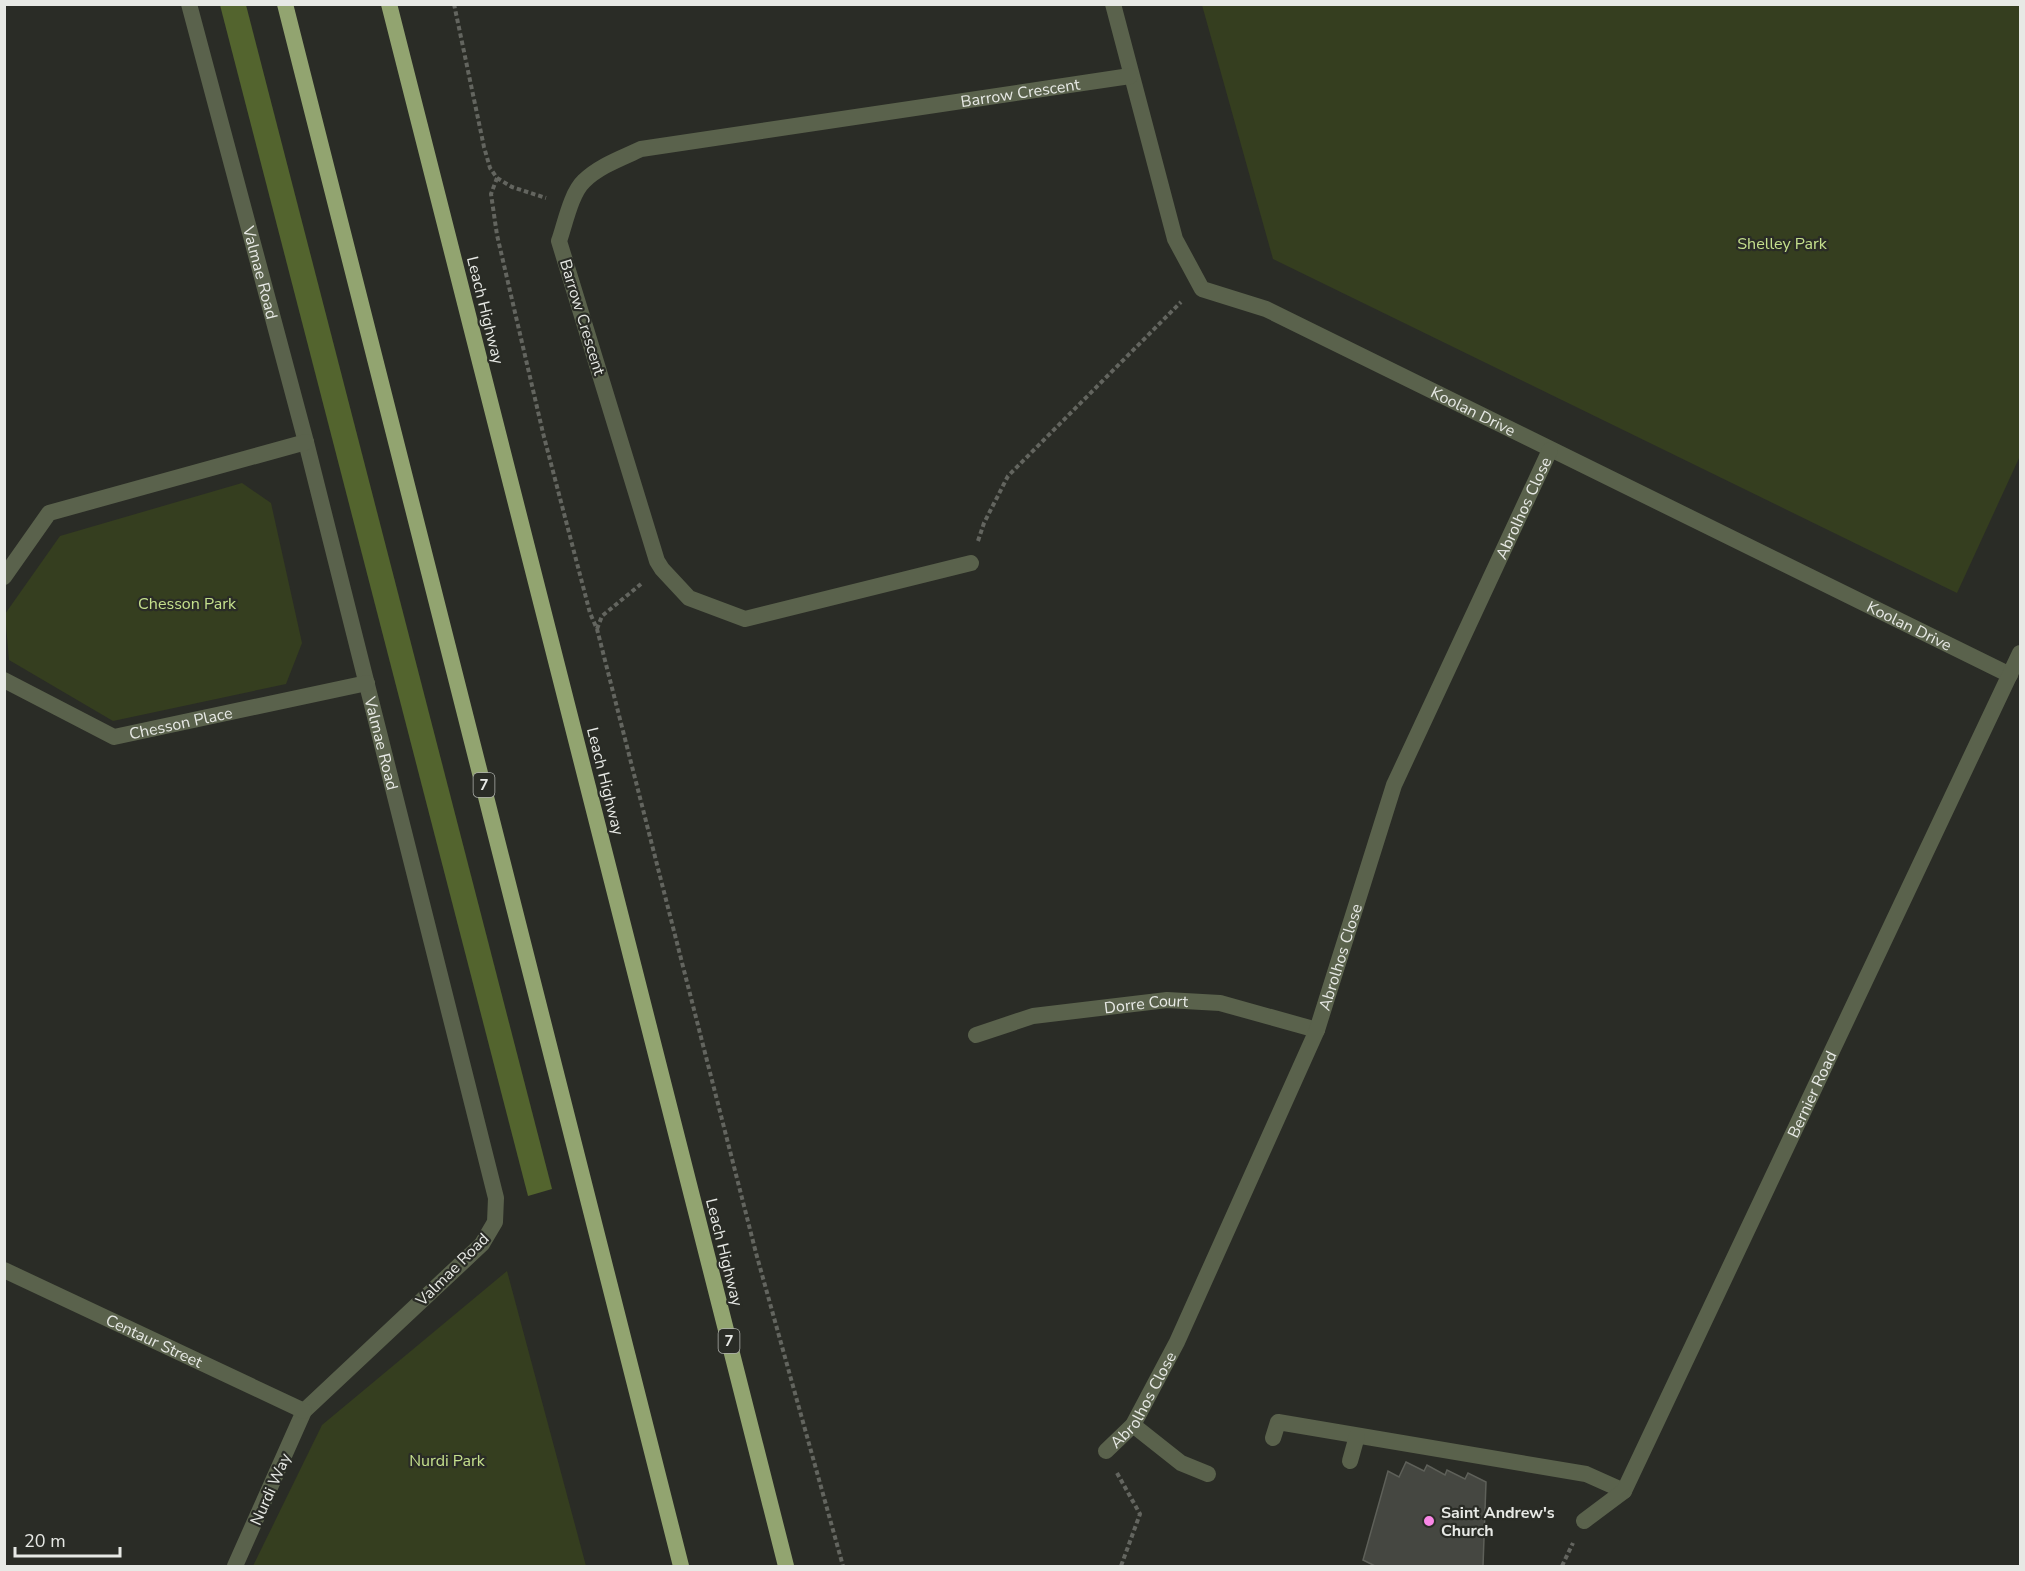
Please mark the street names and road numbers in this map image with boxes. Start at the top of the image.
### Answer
street label: Barrow Crescent [959,74,1082,113]
street label: Valmae Road [237,223,283,322]
street label: Leach Highway [461,254,509,367]
street label: Barrow Crescent [554,257,610,378]
street label: Koolan Drive [1427,382,1519,442]
street label: Abrolhos Close [1491,453,1557,563]
street label: Koolan Drive [1863,596,1955,657]
street label: Valmae Road [358,694,403,792]
street label: Chesson Place [127,702,234,745]
street label: Leach Highway [581,725,629,838]
road number: 7 [474,773,494,797]
street label: Abrolhos Close [1314,901,1368,1013]
street label: Dorre Court [1103,990,1189,1019]
street label: Bernier Road [1783,1048,1842,1141]
street label: Leach Highway [700,1196,748,1309]
street label: Valmae Road [411,1228,494,1312]
street label: Centaur Street [102,1309,206,1374]
road number: 7 [718,1329,740,1353]
street label: Abrolhos Close [1105,1348,1182,1454]
street label: Nurdi Way [245,1449,297,1529]

